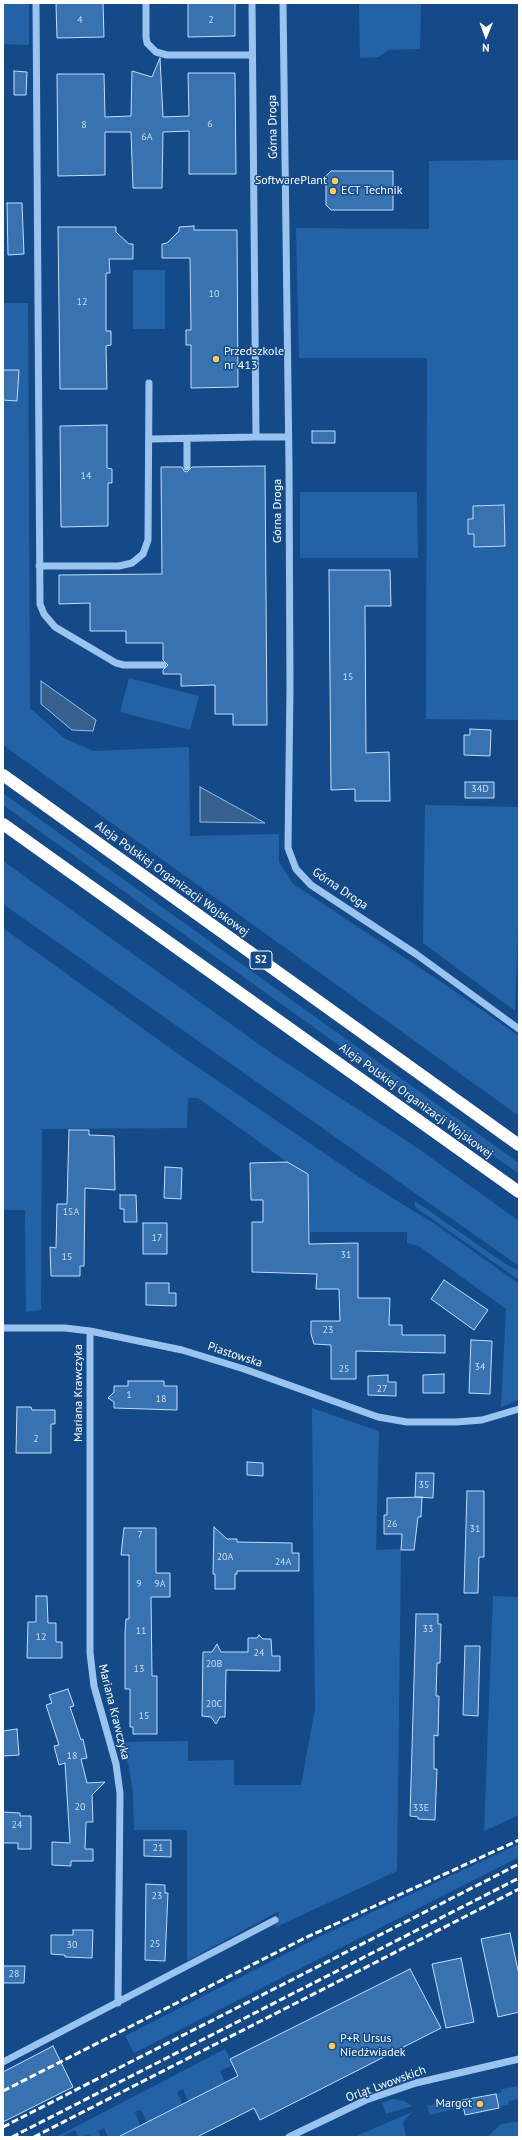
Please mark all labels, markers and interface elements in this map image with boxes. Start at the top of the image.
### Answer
house number: 4 [77,14,83,26]
house number: 2 [208,14,214,26]
north arrow [466,16,506,56]
text: N [482,41,490,55]
street label: Górna Droga [265,95,281,159]
house number: 6 [207,118,213,130]
house number: 8 [81,119,87,131]
house number: 6A [141,131,153,143]
place label: SoftwarePlant [255,174,327,188]
marker: SoftwarePlant [330,176,340,186]
place label: ECT Technik [341,184,402,198]
marker: ECT Technik [328,186,338,196]
house number: 10 [209,288,219,300]
house number: 12 [77,296,87,308]
place label: Przedszkole nr 413 [224,345,284,373]
marker: Przedszkole nr 413 [211,354,221,364]
house number: 14 [81,470,91,482]
street label: Górna Droga [271,479,285,543]
house number: 15 [343,671,353,683]
house number: 34D [471,783,489,795]
street label: Aleja Polskiej Organizacji Wojskowej [92,818,252,940]
street label: Górna Droga [309,865,371,913]
road number: S2 [250,951,272,969]
street label: Aleja Polskiej Organizacji Wojskowej [336,1040,496,1162]
house number: 15A [63,1206,79,1218]
house number: 17 [152,1232,162,1244]
house number: 31 [341,1249,351,1261]
house number: 15 [62,1251,72,1263]
house number: 23 [323,1324,333,1336]
street label: Piastowska [206,1339,264,1371]
street label: Mariana Krawczyka [72,1344,86,1442]
house number: 34 [475,1361,485,1373]
house number: 25 [339,1363,349,1375]
house number: 27 [377,1383,387,1395]
house number: 1 [126,1389,132,1401]
house number: 18 [156,1393,166,1405]
house number: 2 [33,1433,39,1445]
house number: 35 [419,1479,429,1491]
house number: 26 [387,1518,397,1530]
house number: 31 [470,1523,480,1535]
house number: 7 [137,1529,143,1541]
house number: 20A [217,1551,233,1563]
house number: 24A [275,1556,291,1568]
house number: 9 [136,1578,142,1590]
house number: 9A [154,1578,166,1590]
house number: 33 [423,1623,433,1635]
house number: 11 [136,1625,146,1637]
house number: 12 [36,1631,46,1643]
house number: 24 [254,1647,264,1659]
house number: 20B [206,1658,222,1670]
street label: Mariana Krawczyka [95,1663,133,1761]
house number: 13 [134,1663,144,1675]
house number: 20C [206,1698,222,1710]
house number: 15 [139,1710,149,1722]
house number: 18 [67,1750,77,1762]
house number: 20 [75,1801,85,1813]
house number: 33E [413,1802,429,1814]
house number: 24 [12,1819,22,1831]
house number: 21 [153,1842,163,1854]
house number: 23 [152,1890,162,1902]
house number: 25 [150,1938,160,1950]
house number: 30 [67,1939,77,1951]
house number: 28 [9,1968,19,1980]
place label: P+R Ursus Niedźwiadek [340,2032,405,2060]
marker: P+R Ursus Niedźwiadek [327,2041,337,2051]
street label: Orląt Lwowskich [344,2063,428,2105]
place label: Margot [436,2097,472,2111]
marker: Margot [475,2099,485,2109]

